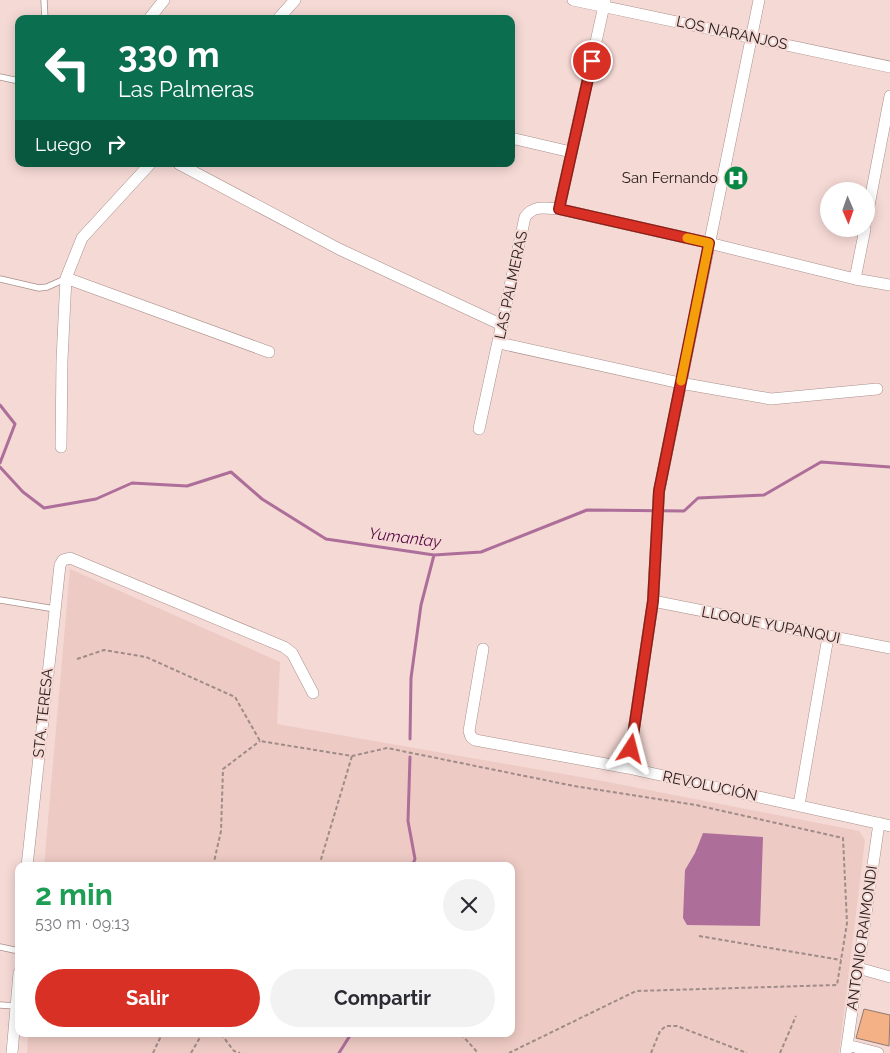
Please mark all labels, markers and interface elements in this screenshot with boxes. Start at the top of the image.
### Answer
street label: LOS NARANJOS [675,12,789,54]
text: 330 m [118,34,220,75]
icon: left [35,35,100,100]
pin [571,40,613,82]
icon: arrive [578,47,606,75]
text: Las Palmeras [118,76,254,102]
icon: right [102,130,130,158]
text: Luego [35,133,92,155]
hospital icon: San Fernando [723,165,749,191]
place label: San Fernando [622,169,718,187]
north arrow [820,182,875,238]
map controls [820,182,875,237]
street label: LAS PALMERAS [491,229,531,341]
water label: Yumantay [368,524,443,552]
street label: LLOQUE YUPANQUI [700,603,842,647]
street label: STA. TERESA [29,667,57,759]
position arrow [604,722,656,774]
street label: REVOLUCIÓN [661,767,759,805]
street label: ANTONIO RAIMONDI [843,864,881,1012]
text: 2 min [35,877,113,912]
button: close [443,879,495,931]
text: 530 m · 09:13 [35,914,130,933]
button: Salir [35,969,260,1027]
button: Compartir [270,969,495,1027]

